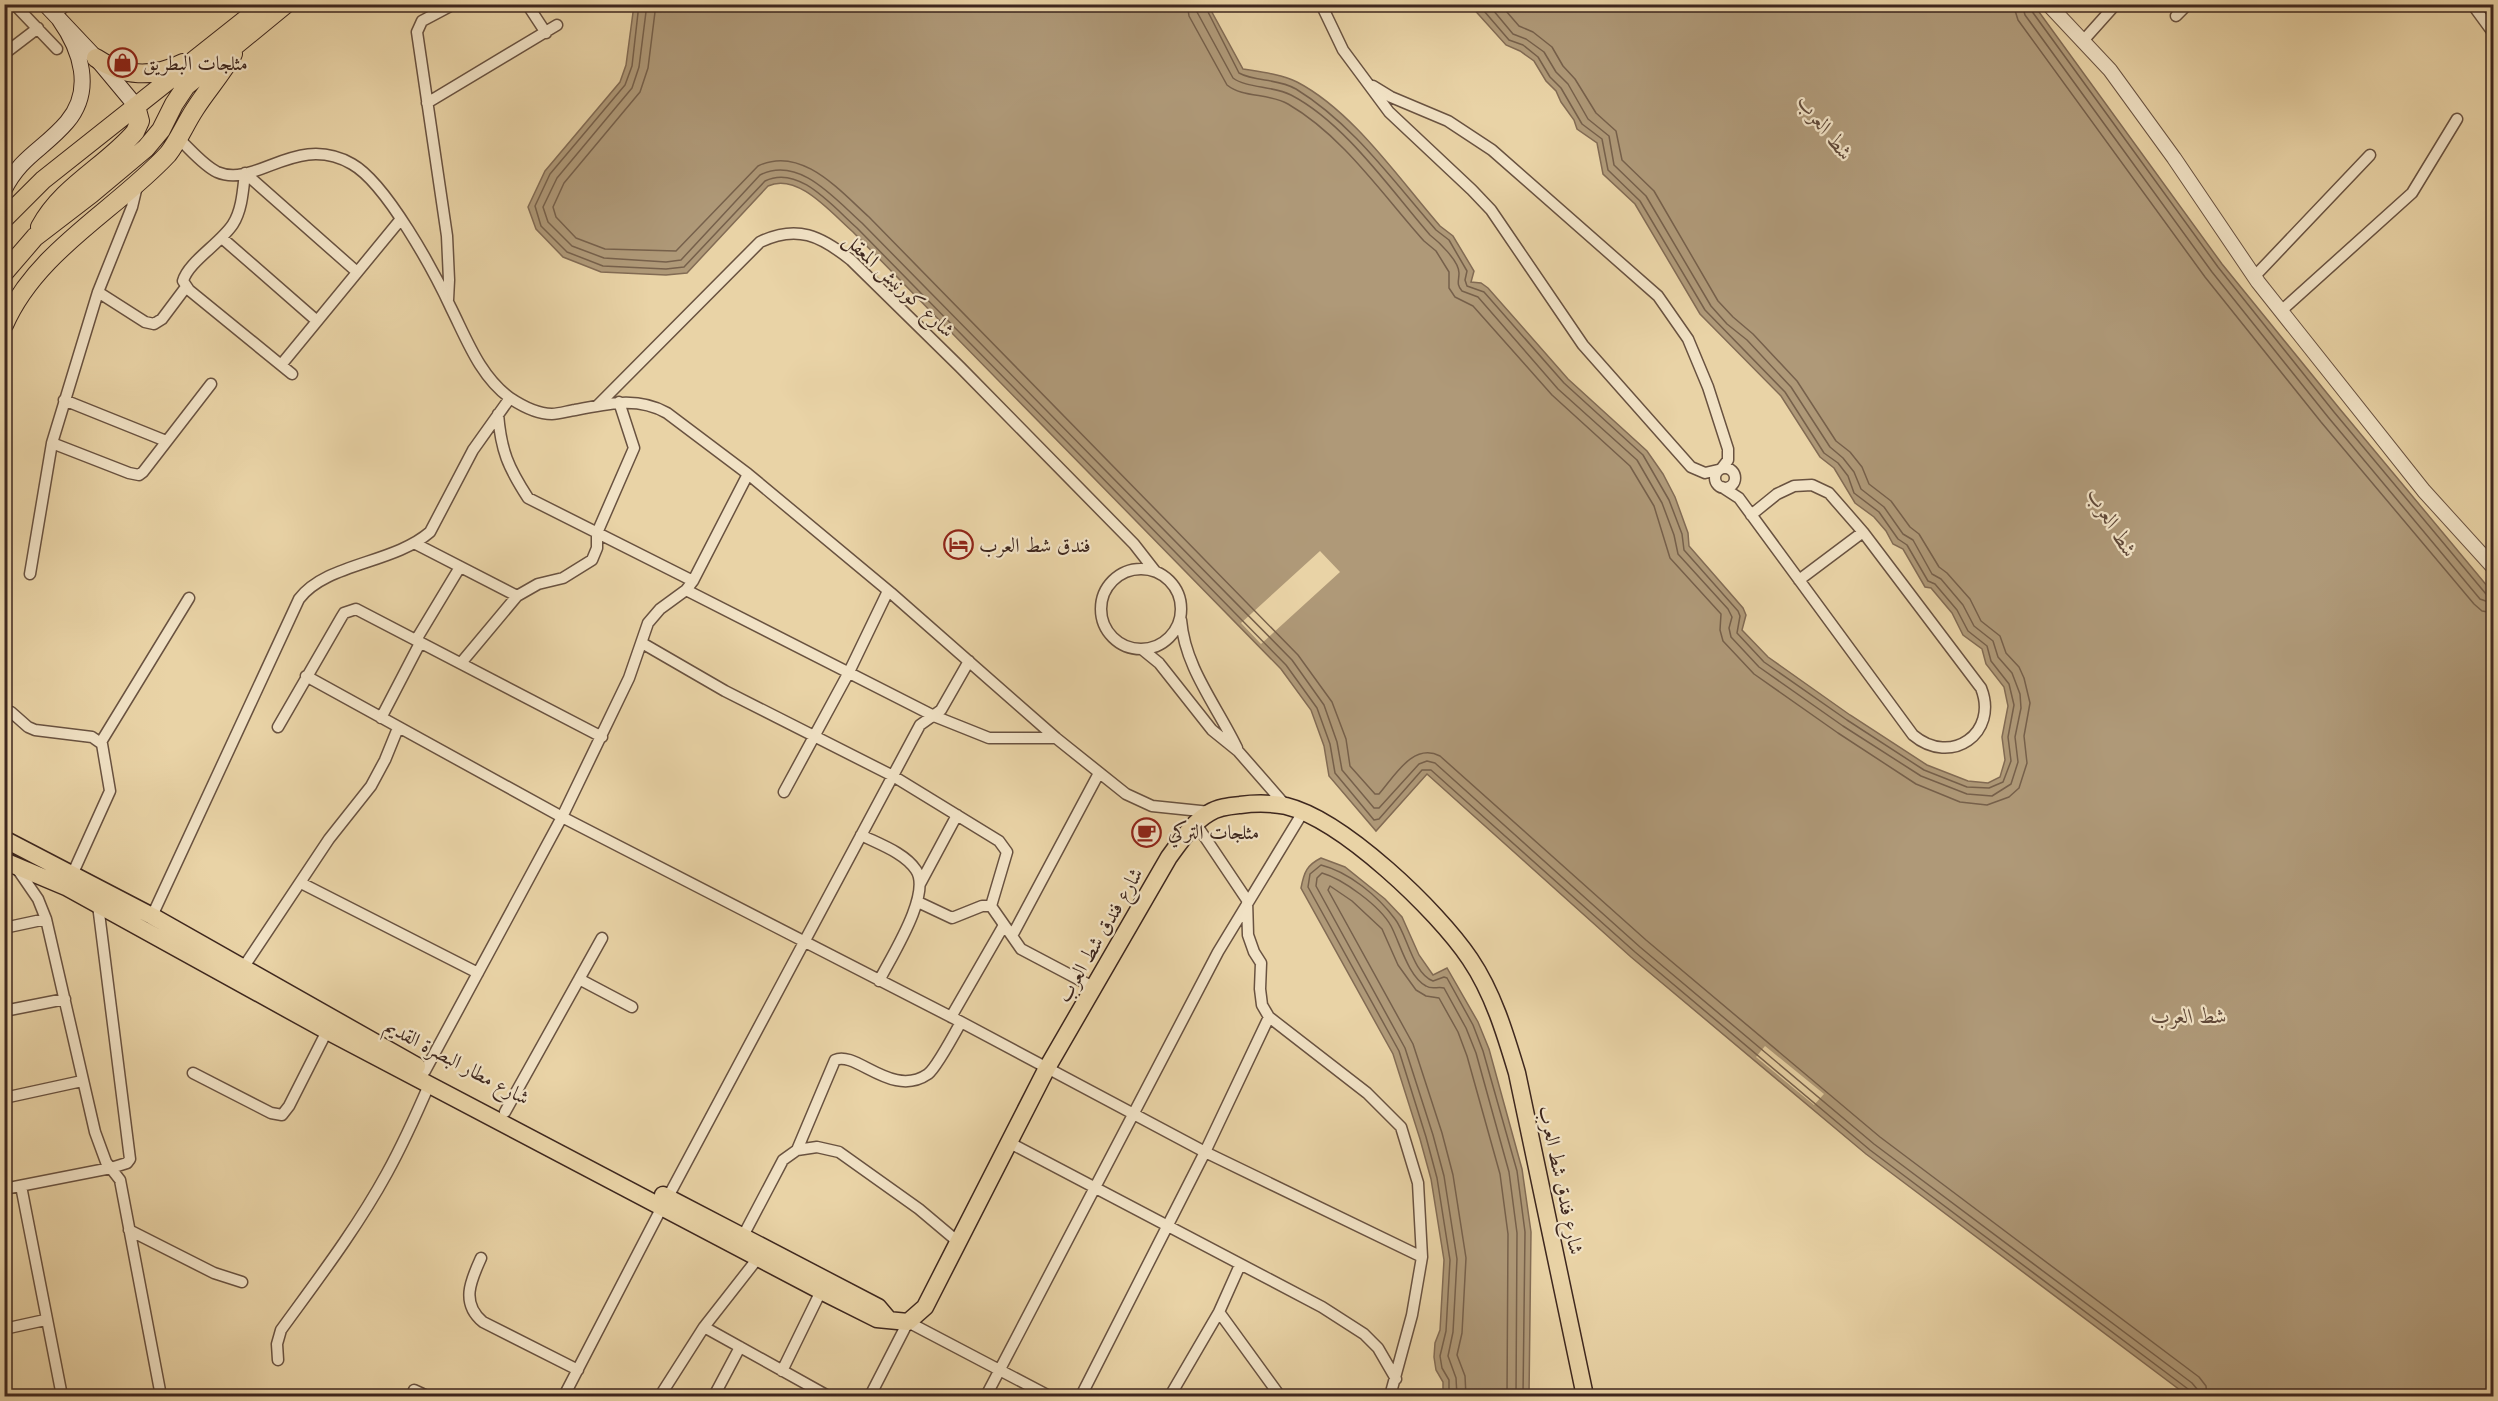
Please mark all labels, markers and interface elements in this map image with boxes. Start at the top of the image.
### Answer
shop icon: مثلجات البطريق [106,47,138,79]
place label: مثلجات البطريق [143,50,248,77]
water label: شط العرب [1790,89,1860,167]
street label: شارع كورنيش المعقل [835,226,960,346]
water label: شط العرب [2080,483,2144,563]
hotel icon: فندق شط العرب [942,529,974,561]
place label: فندق شط العرب [979,532,1091,559]
cafe icon: مثلجات التركي [1131,816,1163,848]
place label: مثلجات التركي [1168,819,1259,848]
street label: شارع فندق شط العرب [1050,863,1153,1009]
water label: شط العرب [2151,1002,2227,1031]
street label: شارع مطار البصرة القديم [378,1012,534,1115]
street label: شارع فندق شط العرب [1528,1103,1590,1258]

